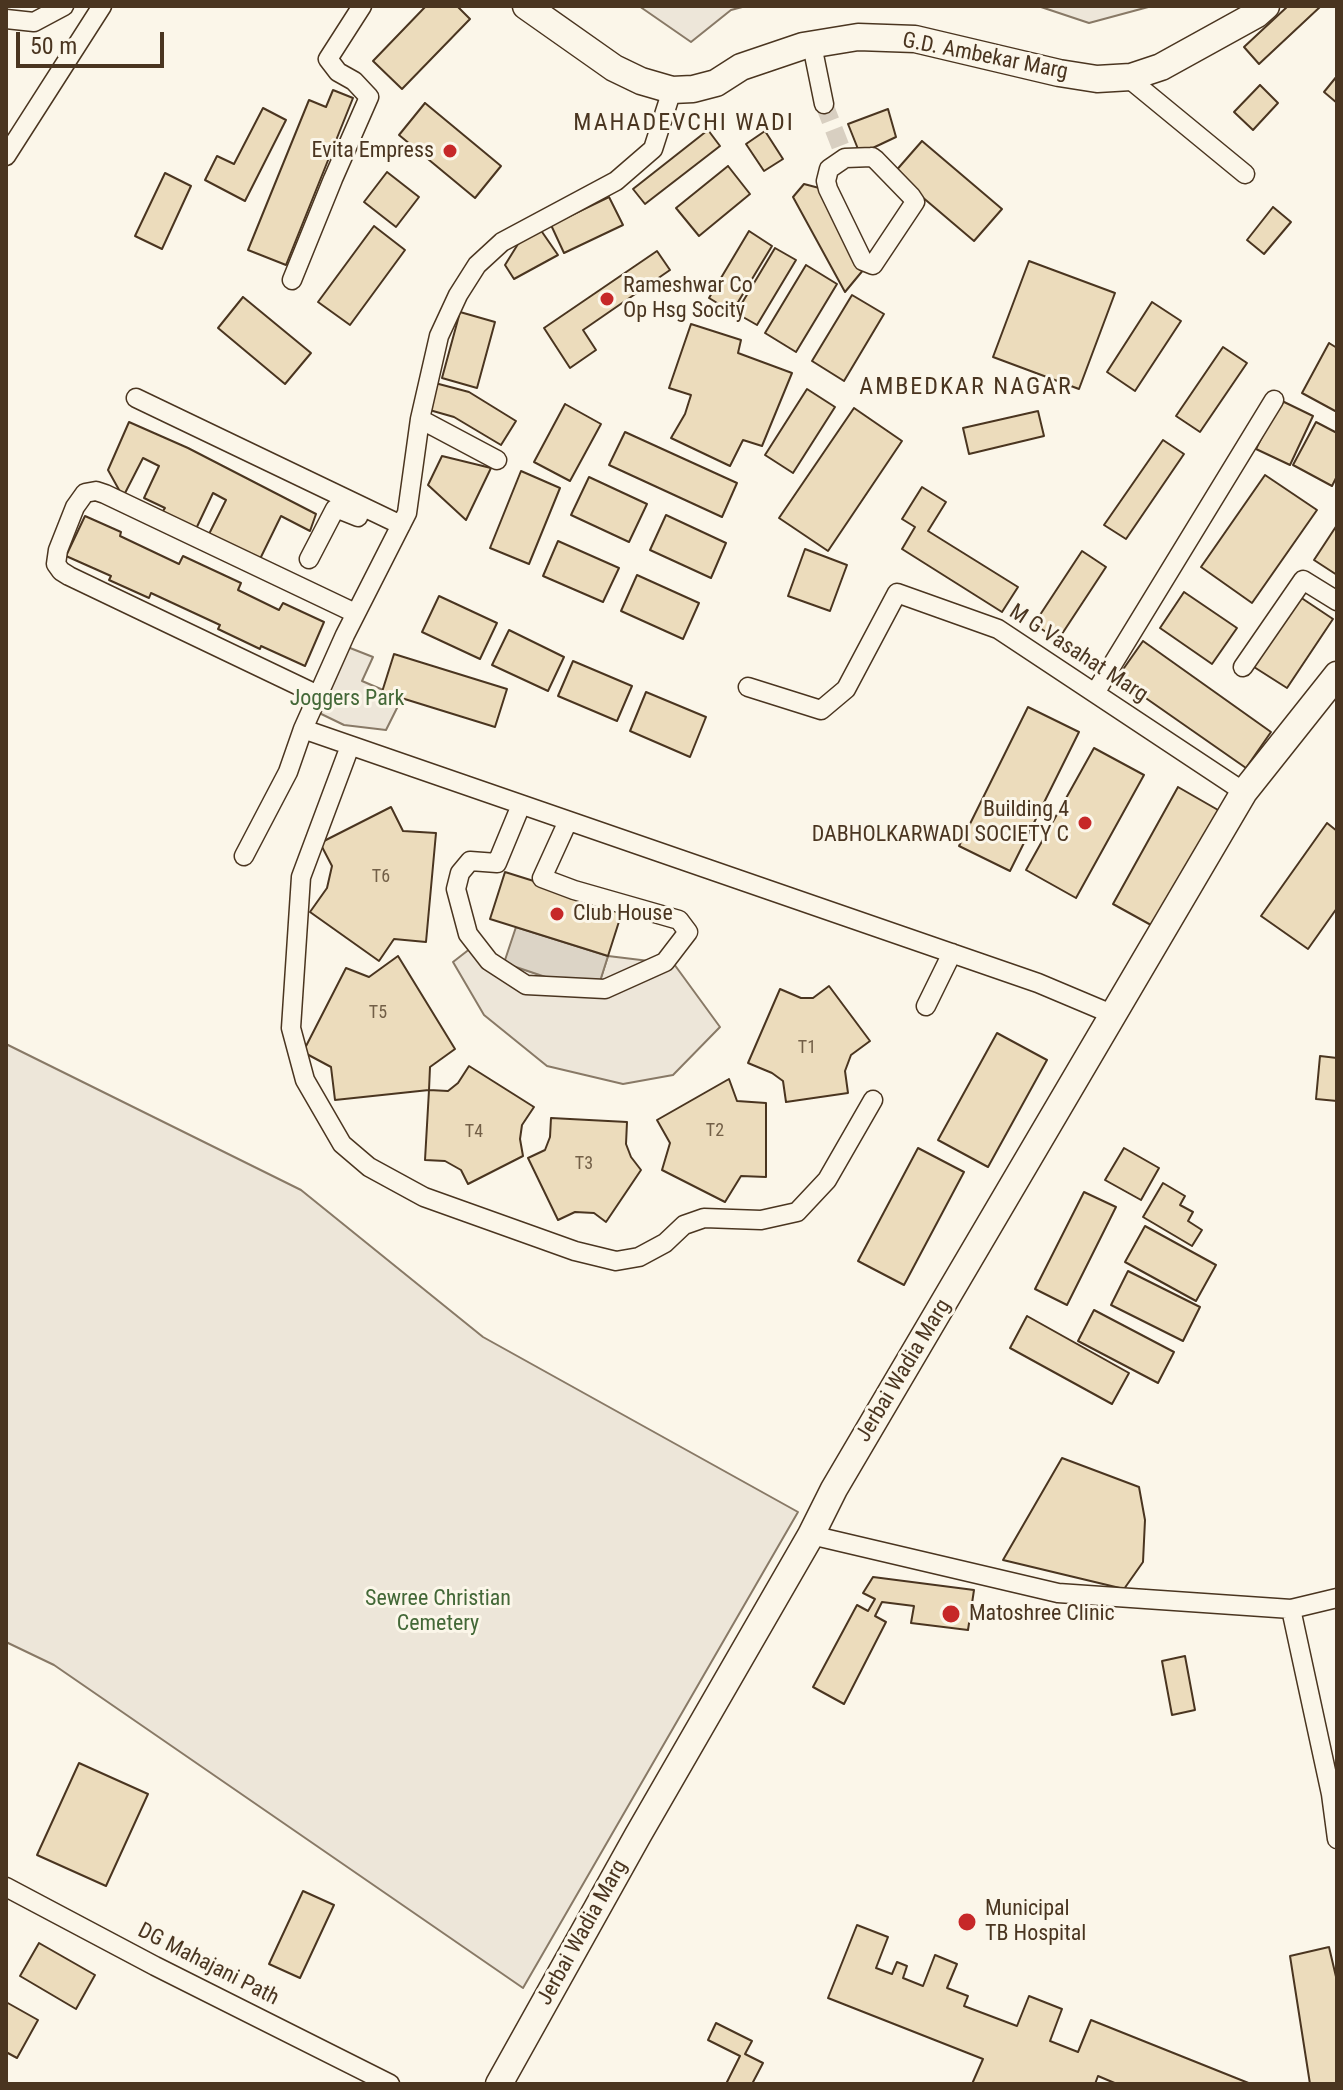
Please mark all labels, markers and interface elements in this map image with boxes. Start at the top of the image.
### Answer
scale bar [20,16,168,66]
street label: G.D. Ambekar Marg [900,28,1070,86]
text: 50 m [30,32,77,60]
district label: MAHADEVCHI WADI [573,110,795,138]
place label: Evita Empress [312,138,434,164]
marker: Evita Empress [441,142,459,160]
place label: Rameshwar Co Op Hsg Socity [623,273,753,324]
marker: Rameshwar Co Op Hsg Socity [598,290,616,308]
district label: AMBEDKAR NAGAR [859,374,1073,402]
street label: M G Vasahat Marg [1004,599,1152,709]
park label: Joggers Park [290,686,404,712]
place label: Building 4 DABHOLKARWADI SOCIETY C [812,797,1069,848]
marker: Building 4 DABHOLKARWADI SOCIETY C [1076,814,1094,832]
house number: T6 [372,866,390,888]
place label: Club House [573,901,673,927]
marker: Club House [548,905,566,923]
house number: T5 [369,1002,387,1024]
house number: T1 [798,1037,816,1059]
house number: T2 [706,1120,724,1142]
house number: T4 [465,1121,483,1143]
house number: T3 [575,1153,593,1175]
street label: Jerbai Wadia Marg [851,1295,957,1447]
park label: Sewree Christian Cemetery [365,1586,511,1638]
place label: Matoshree Clinic [969,1601,1115,1627]
marker: Matoshree Clinic [940,1603,962,1625]
street label: Jerbai Wadia Marg [532,1856,634,2010]
place label: Municipal TB Hospital [985,1896,1086,1948]
marker: Municipal TB Hospital [956,1911,978,1933]
street label: DG Mahajani Path [133,1918,283,2012]

